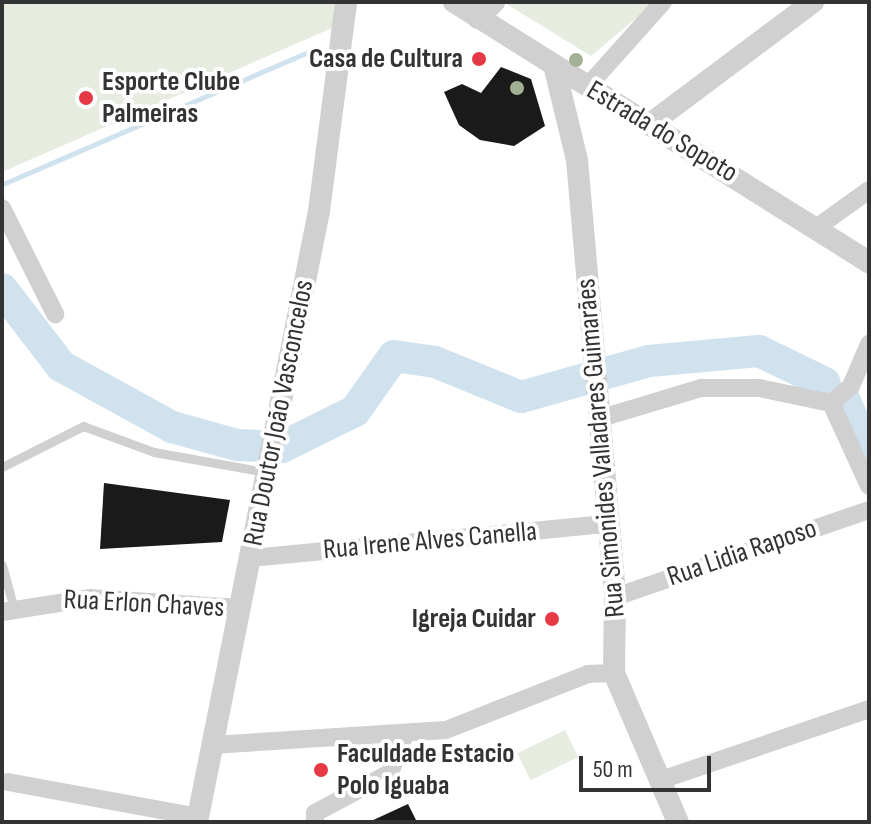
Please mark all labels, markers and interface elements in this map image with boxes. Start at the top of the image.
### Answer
place label: Casa de Cultura [309,42,463,76]
marker: Casa de Cultura [470,50,488,68]
place label: Esporte Clube Palmeiras [102,65,240,131]
street label: Estrada do Sopoto [581,74,743,190]
marker: Esporte Clube Palmeiras [77,89,95,107]
street label: Rua Doutor João Vasconcelos [237,277,321,549]
street label: Rua Simonides Valladares Guimarães [569,277,633,619]
street label: Rua Lidia Raposo [663,512,821,594]
street label: Rua Irene Alves Canella [322,515,538,567]
street label: Rua Erlon Chaves [63,583,225,625]
place label: Igreja Cuidar [412,602,536,636]
marker: Igreja Cuidar [543,610,561,628]
place label: Faculdade Estacio Polo Iguaba [337,737,514,803]
scale bar [583,740,715,790]
text: 50 m [593,755,633,784]
marker: Faculdade Estacio Polo Iguaba [312,761,330,779]

